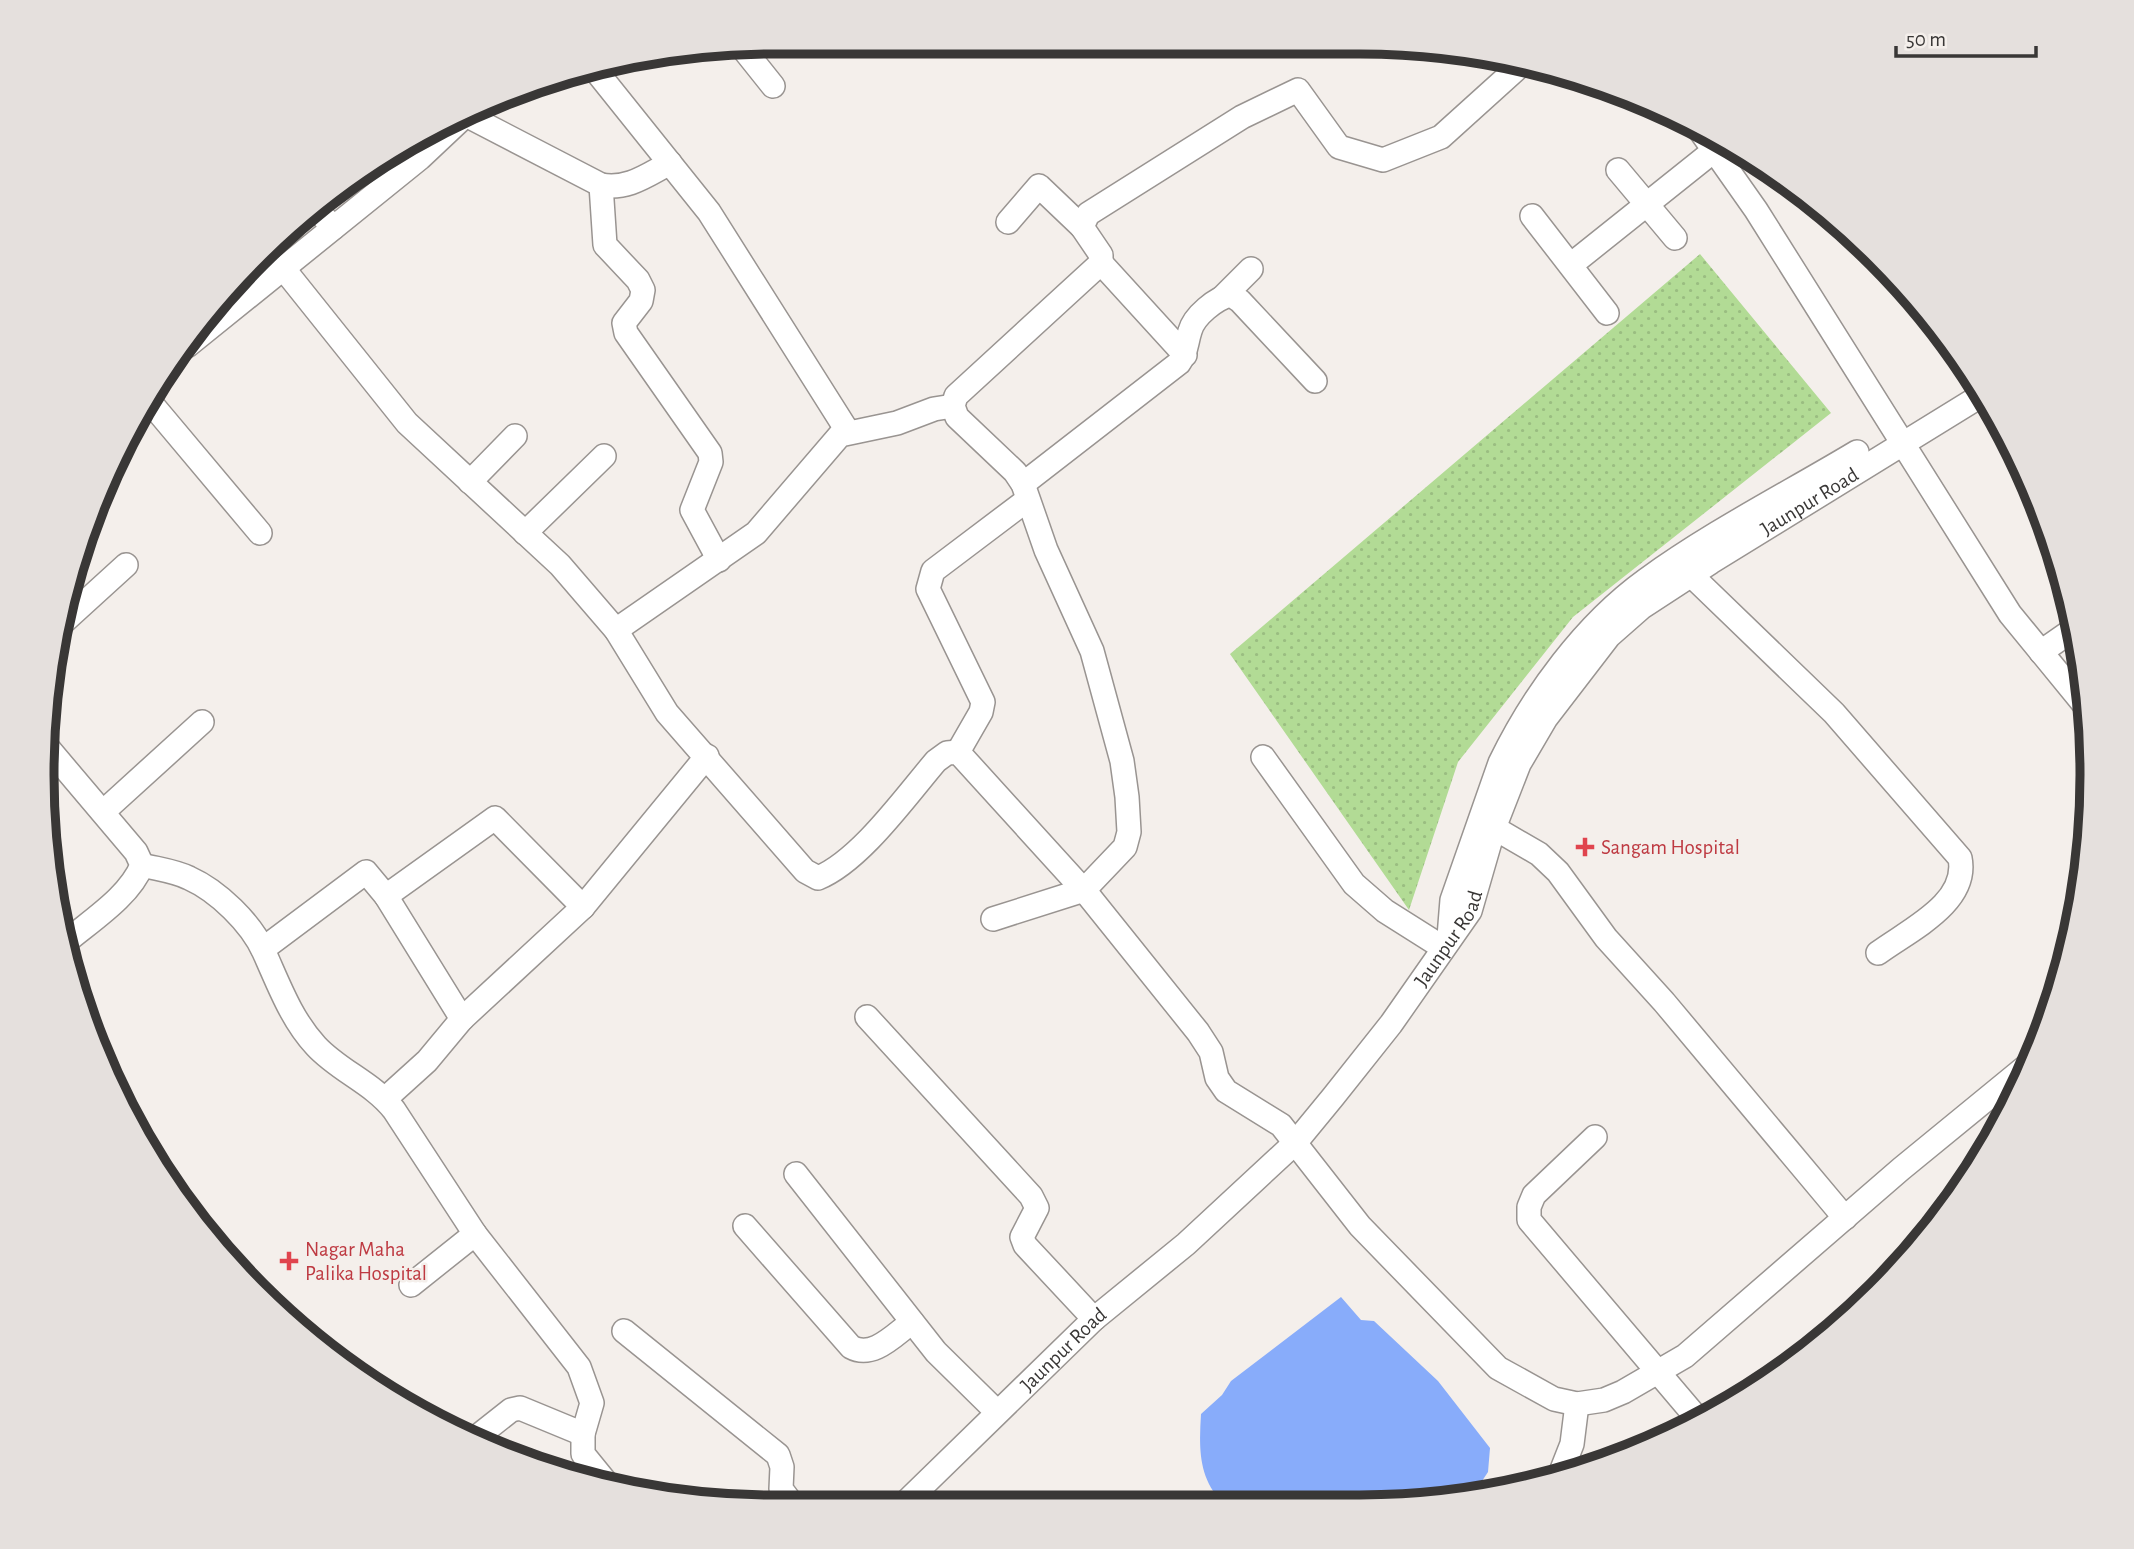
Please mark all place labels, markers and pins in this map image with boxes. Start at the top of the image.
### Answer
marker: Sangam Hospital [1575,837,1595,857]
place label: Sangam Hospital [1601,837,1740,858]
place label: Nagar Maha Palika Hospital [305,1239,427,1284]
marker: Nagar Maha Palika Hospital [279,1251,299,1271]

